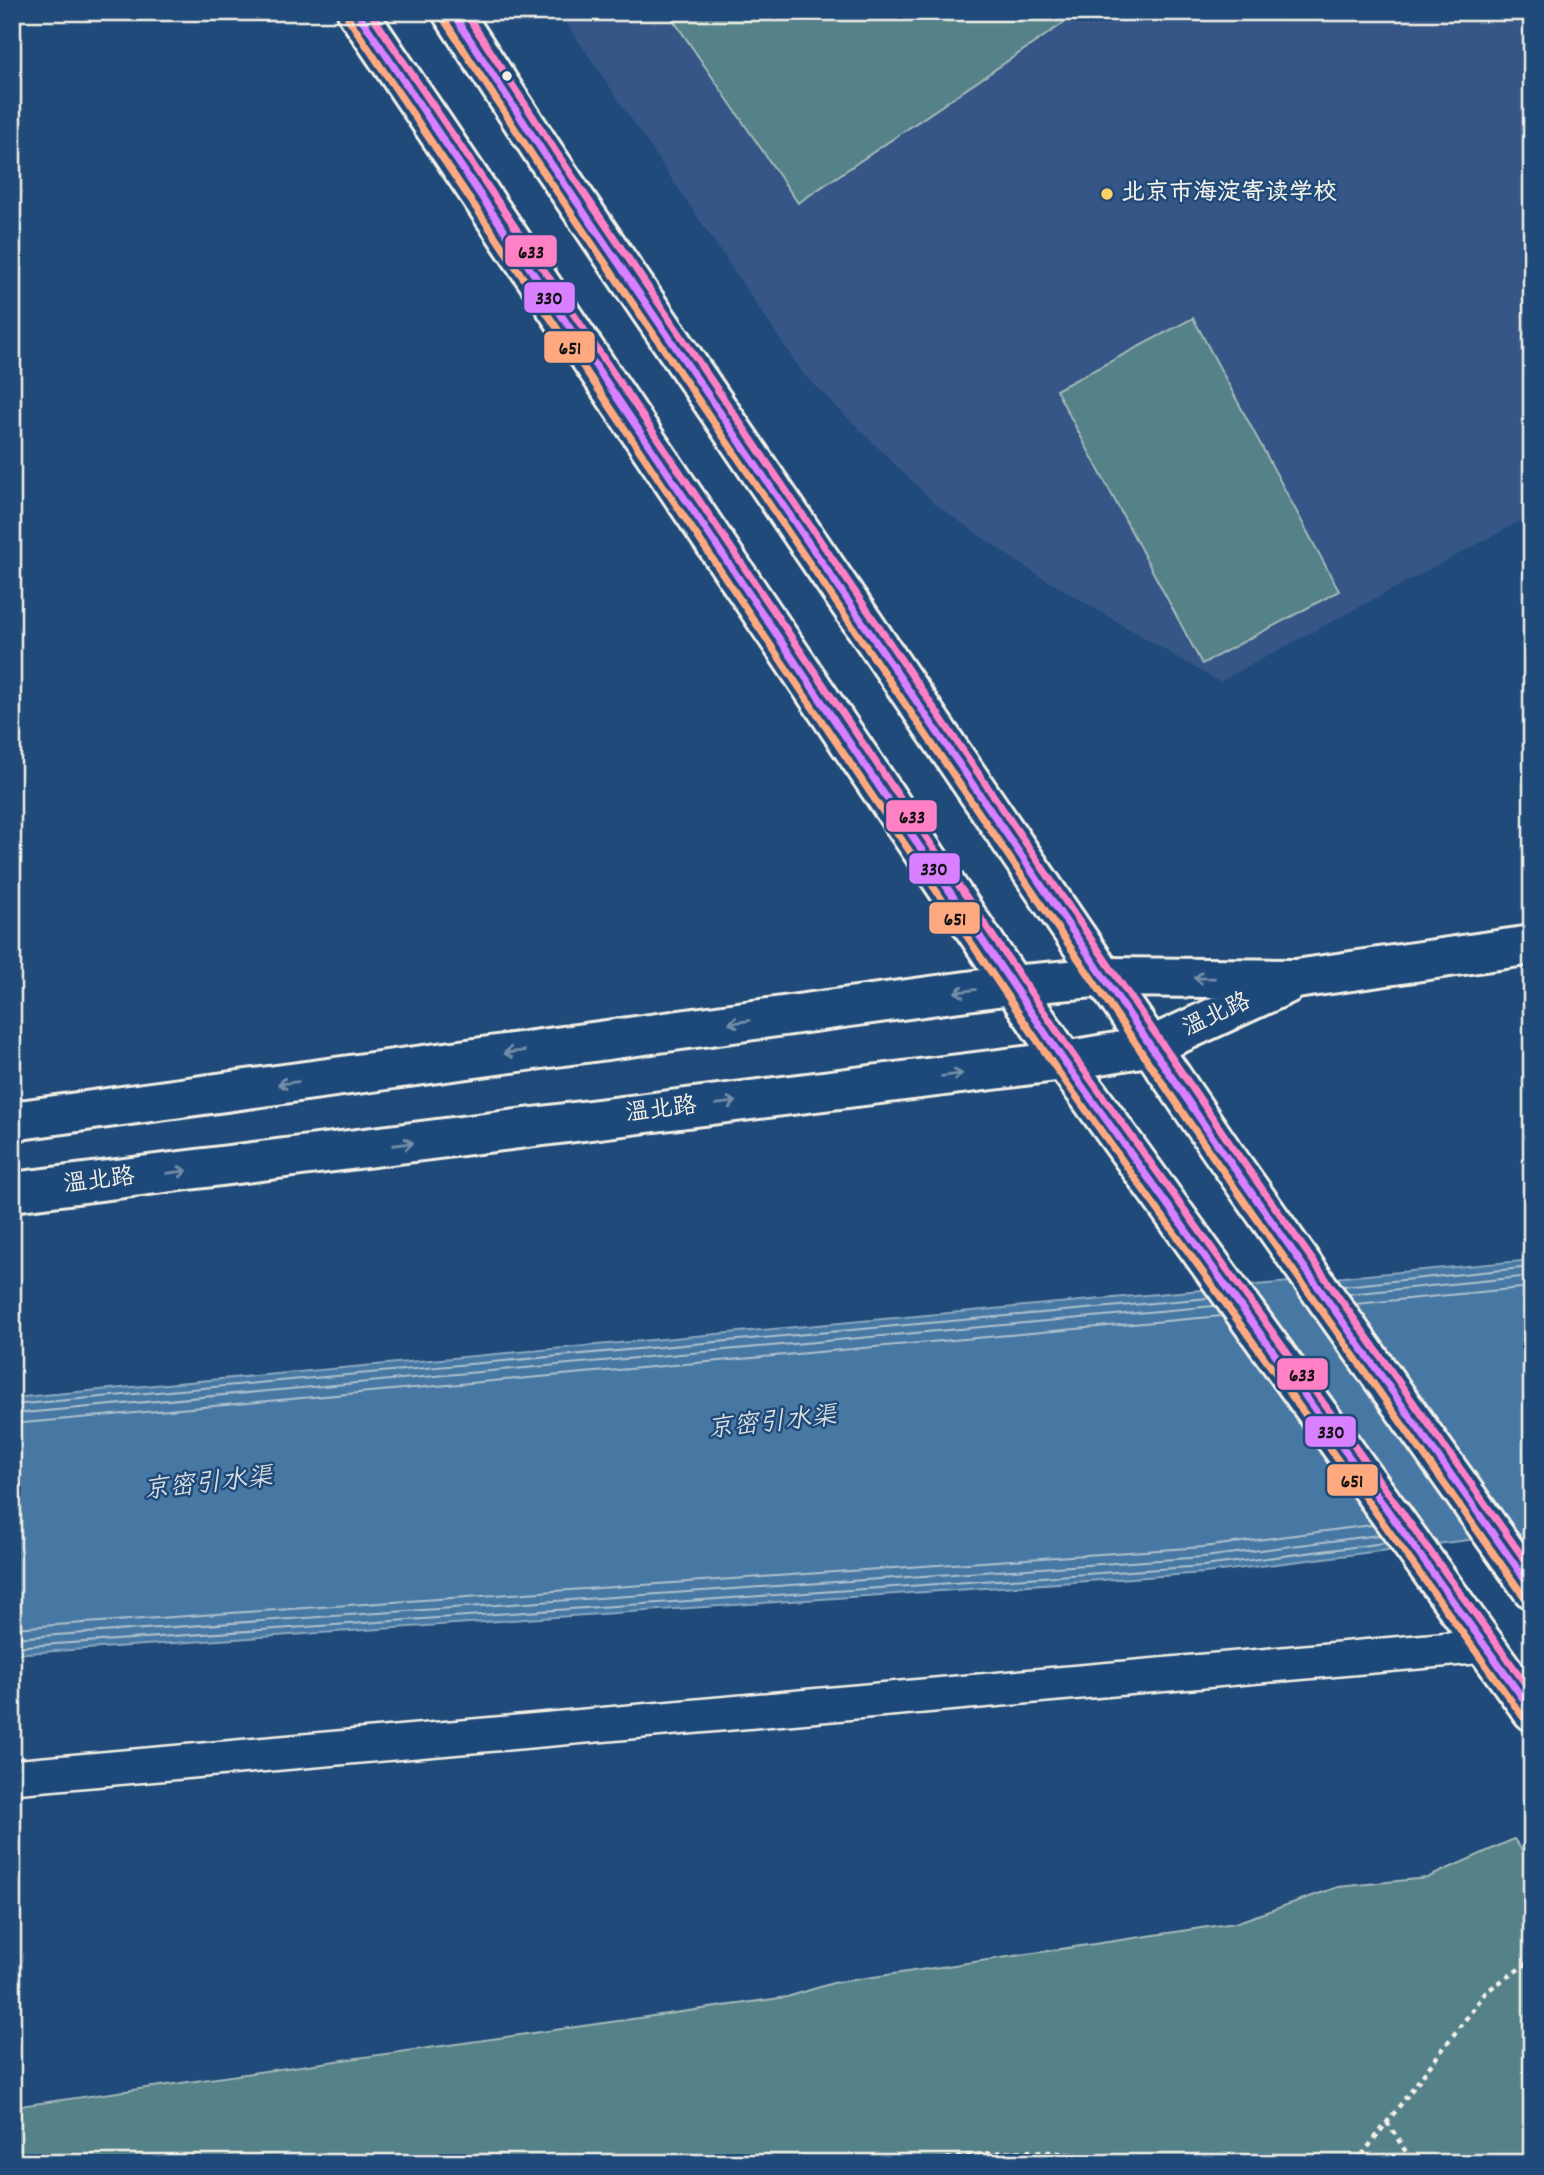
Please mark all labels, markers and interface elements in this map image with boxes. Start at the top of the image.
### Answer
unlabelled marker [500,69,514,83]
place label: 北京市海淀寄读学校 [1121,177,1337,211]
marker: 北京市海淀寄读学校 [1099,186,1115,202]
line badge: 633 [504,234,558,268]
text: 633 [518,241,544,268]
line badge: 330 [523,281,576,314]
text: 330 [535,287,563,314]
line badge: 651 [543,330,596,364]
text: 651 [559,337,581,364]
line badge: 633 [885,799,938,833]
text: 633 [899,806,925,833]
line badge: 330 [908,852,961,885]
text: 330 [920,858,948,885]
line badge: 651 [928,901,981,935]
text: 651 [944,908,966,935]
one-way arrow [1192,972,1215,985]
one-way arrow [954,985,977,998]
street label: 温北路 [1177,985,1257,1047]
one-way arrow [728,1015,751,1028]
one-way arrow [503,1046,526,1059]
one-way arrow [940,1069,963,1082]
one-way arrow [278,1077,300,1090]
street label: 温北路 [623,1090,699,1132]
one-way arrow [714,1097,737,1110]
one-way arrow [391,1137,414,1150]
street label: 温北路 [61,1161,137,1203]
one-way arrow [165,1165,188,1178]
line badge: 633 [1276,1357,1329,1391]
text: 633 [1289,1364,1315,1391]
water label: 京密引水渠 [705,1399,841,1449]
line badge: 330 [1304,1415,1357,1448]
text: 330 [1317,1421,1345,1448]
water label: 京密引水渠 [141,1460,277,1510]
line badge: 651 [1326,1463,1379,1497]
text: 651 [1341,1470,1363,1497]

